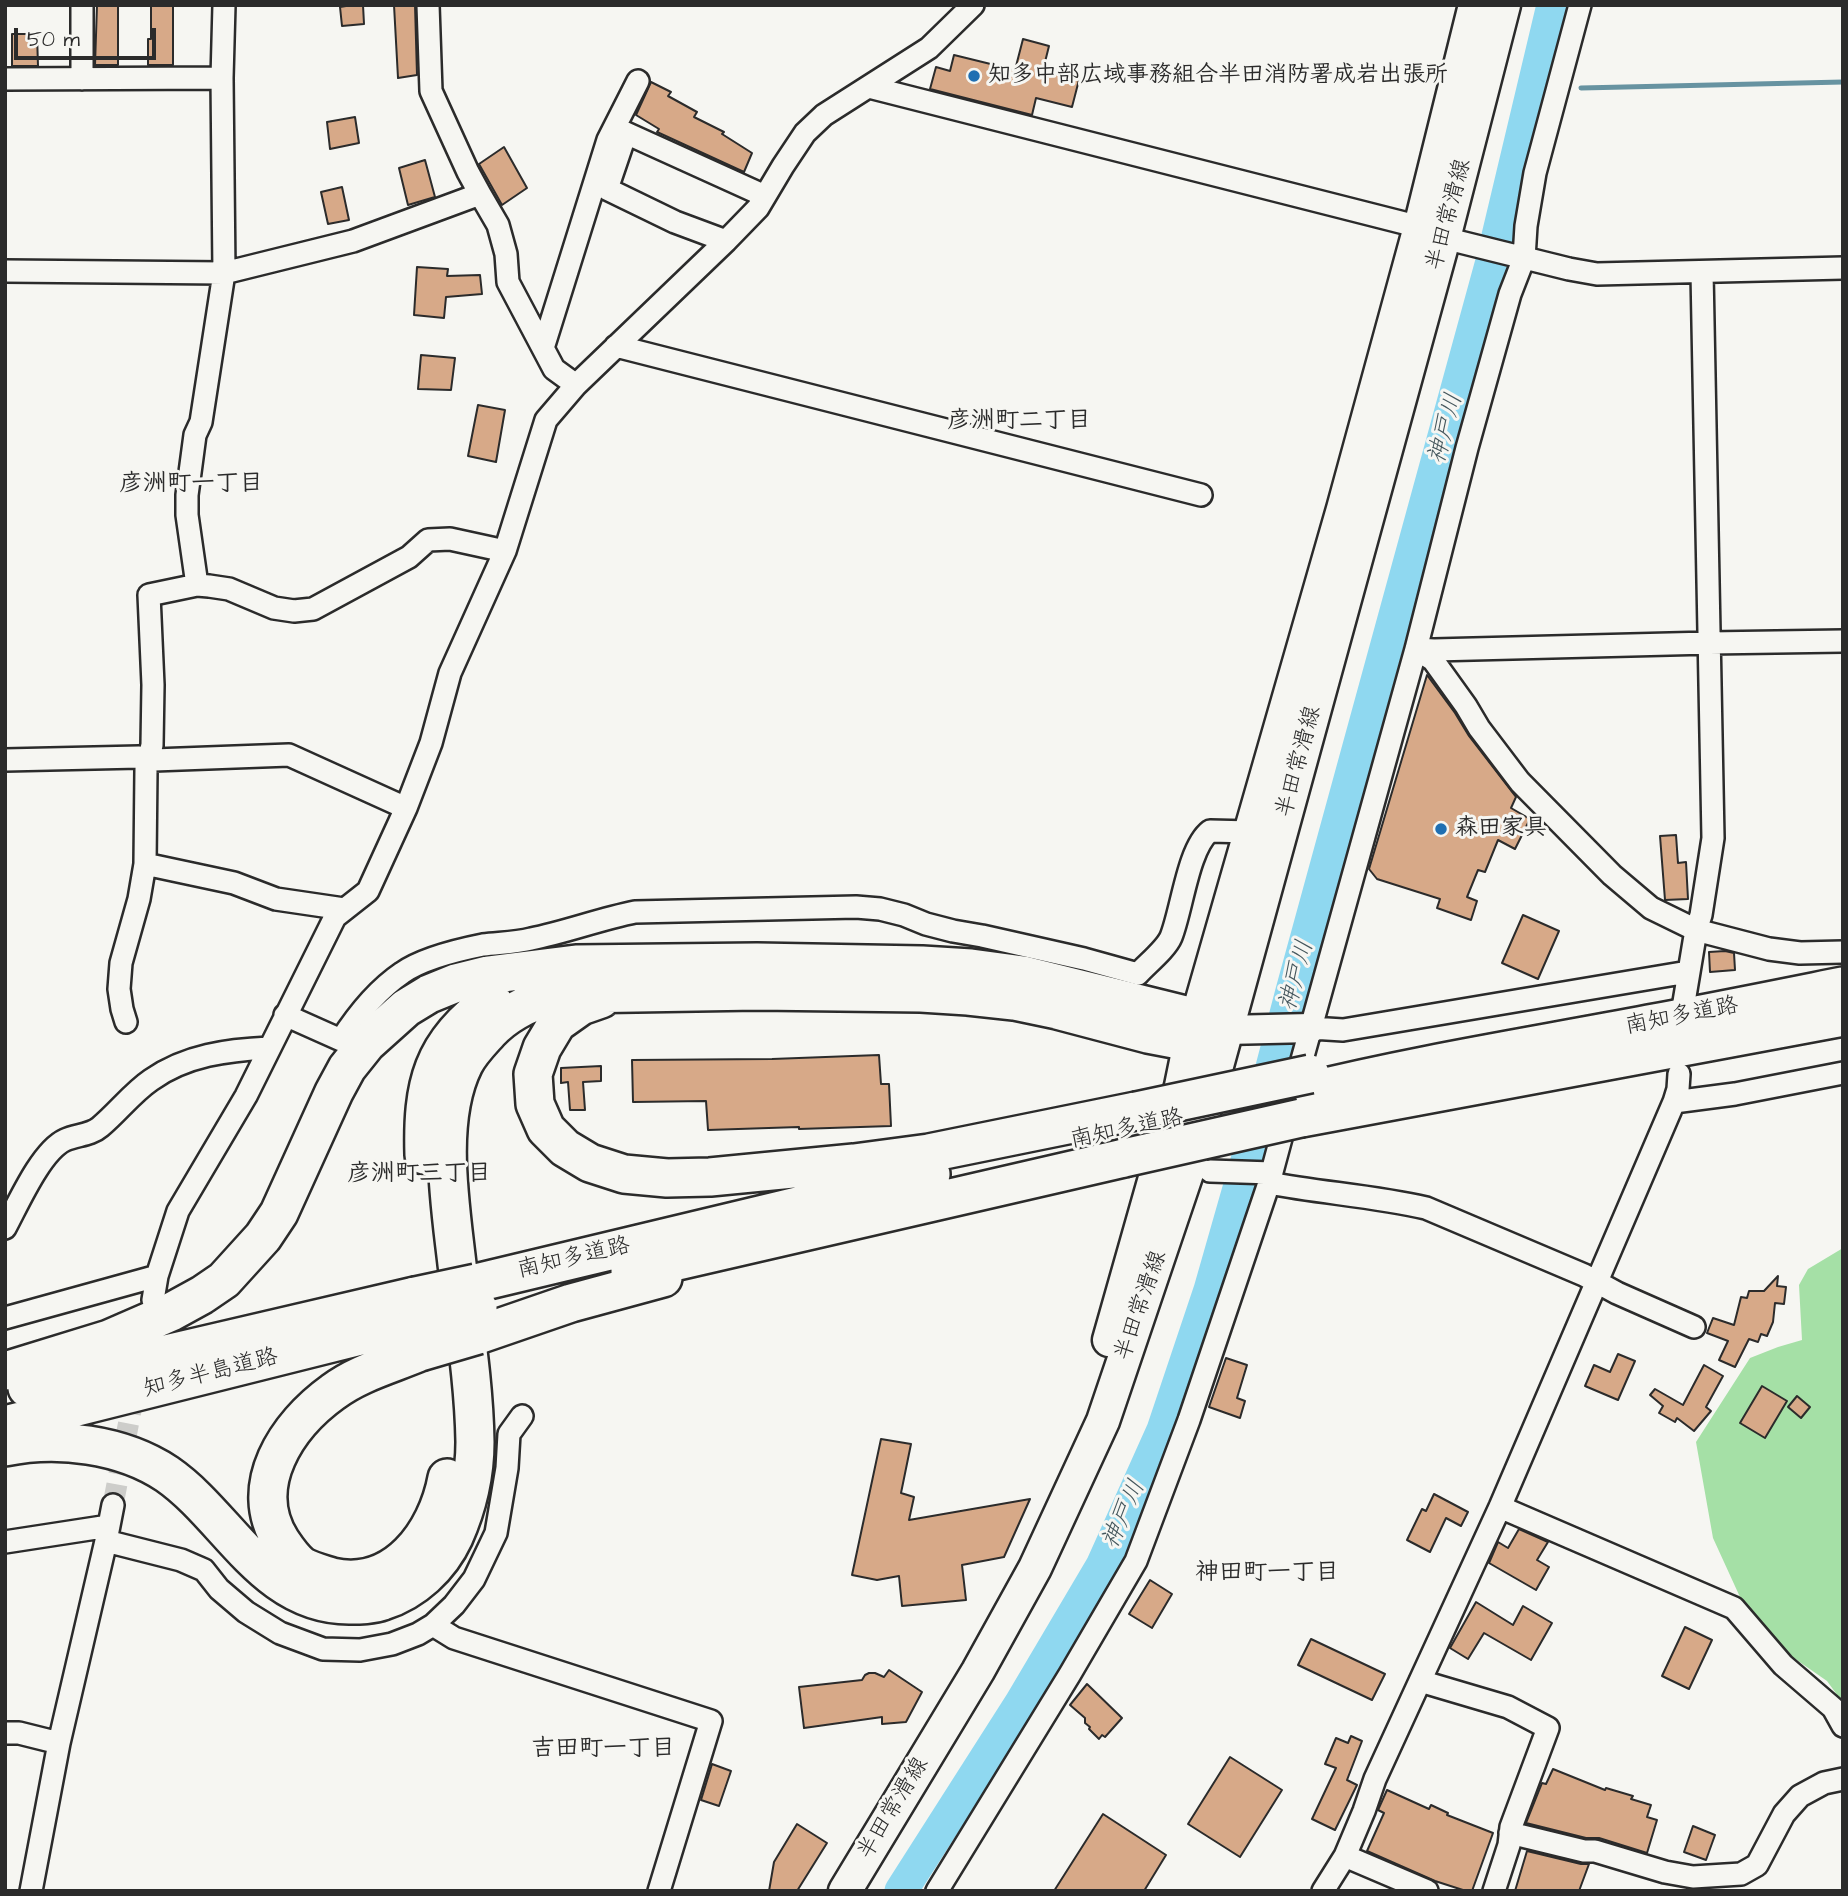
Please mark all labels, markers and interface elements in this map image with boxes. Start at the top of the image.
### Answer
scale bar [18,14,159,58]
text: 50 m [27,25,80,54]
place label: 知多中部広域事務組合半田消防署成岩出張所 [988,62,1448,90]
marker: 知多中部広域事務組合半田消防署成岩出張所 [966,68,982,84]
street label: 半田常滑線 [1422,156,1478,274]
water label: 神戸川 [1424,390,1470,468]
district label: 彦洲町二丁目 [947,408,1091,436]
district label: 彦洲町一丁目 [119,471,263,499]
street label: 半田常滑線 [1272,703,1328,821]
place label: 森田家具 [1455,815,1547,843]
marker: 森田家具 [1433,821,1449,837]
water label: 神戸川 [1275,937,1321,1015]
street label: 南知多道路 [1623,992,1741,1042]
street label: 南知多道路 [1068,1105,1186,1155]
district label: 彦洲町三丁目 [347,1161,491,1189]
street label: 南知多道路 [515,1233,633,1285]
street label: 半田常滑線 [1110,1247,1174,1365]
street label: 知多半島道路 [141,1344,281,1404]
water label: 神戸川 [1097,1476,1153,1554]
district label: 神田町一丁目 [1195,1560,1339,1588]
district label: 吉田町一丁目 [531,1736,675,1764]
street label: 半田常滑線 [853,1753,935,1865]

